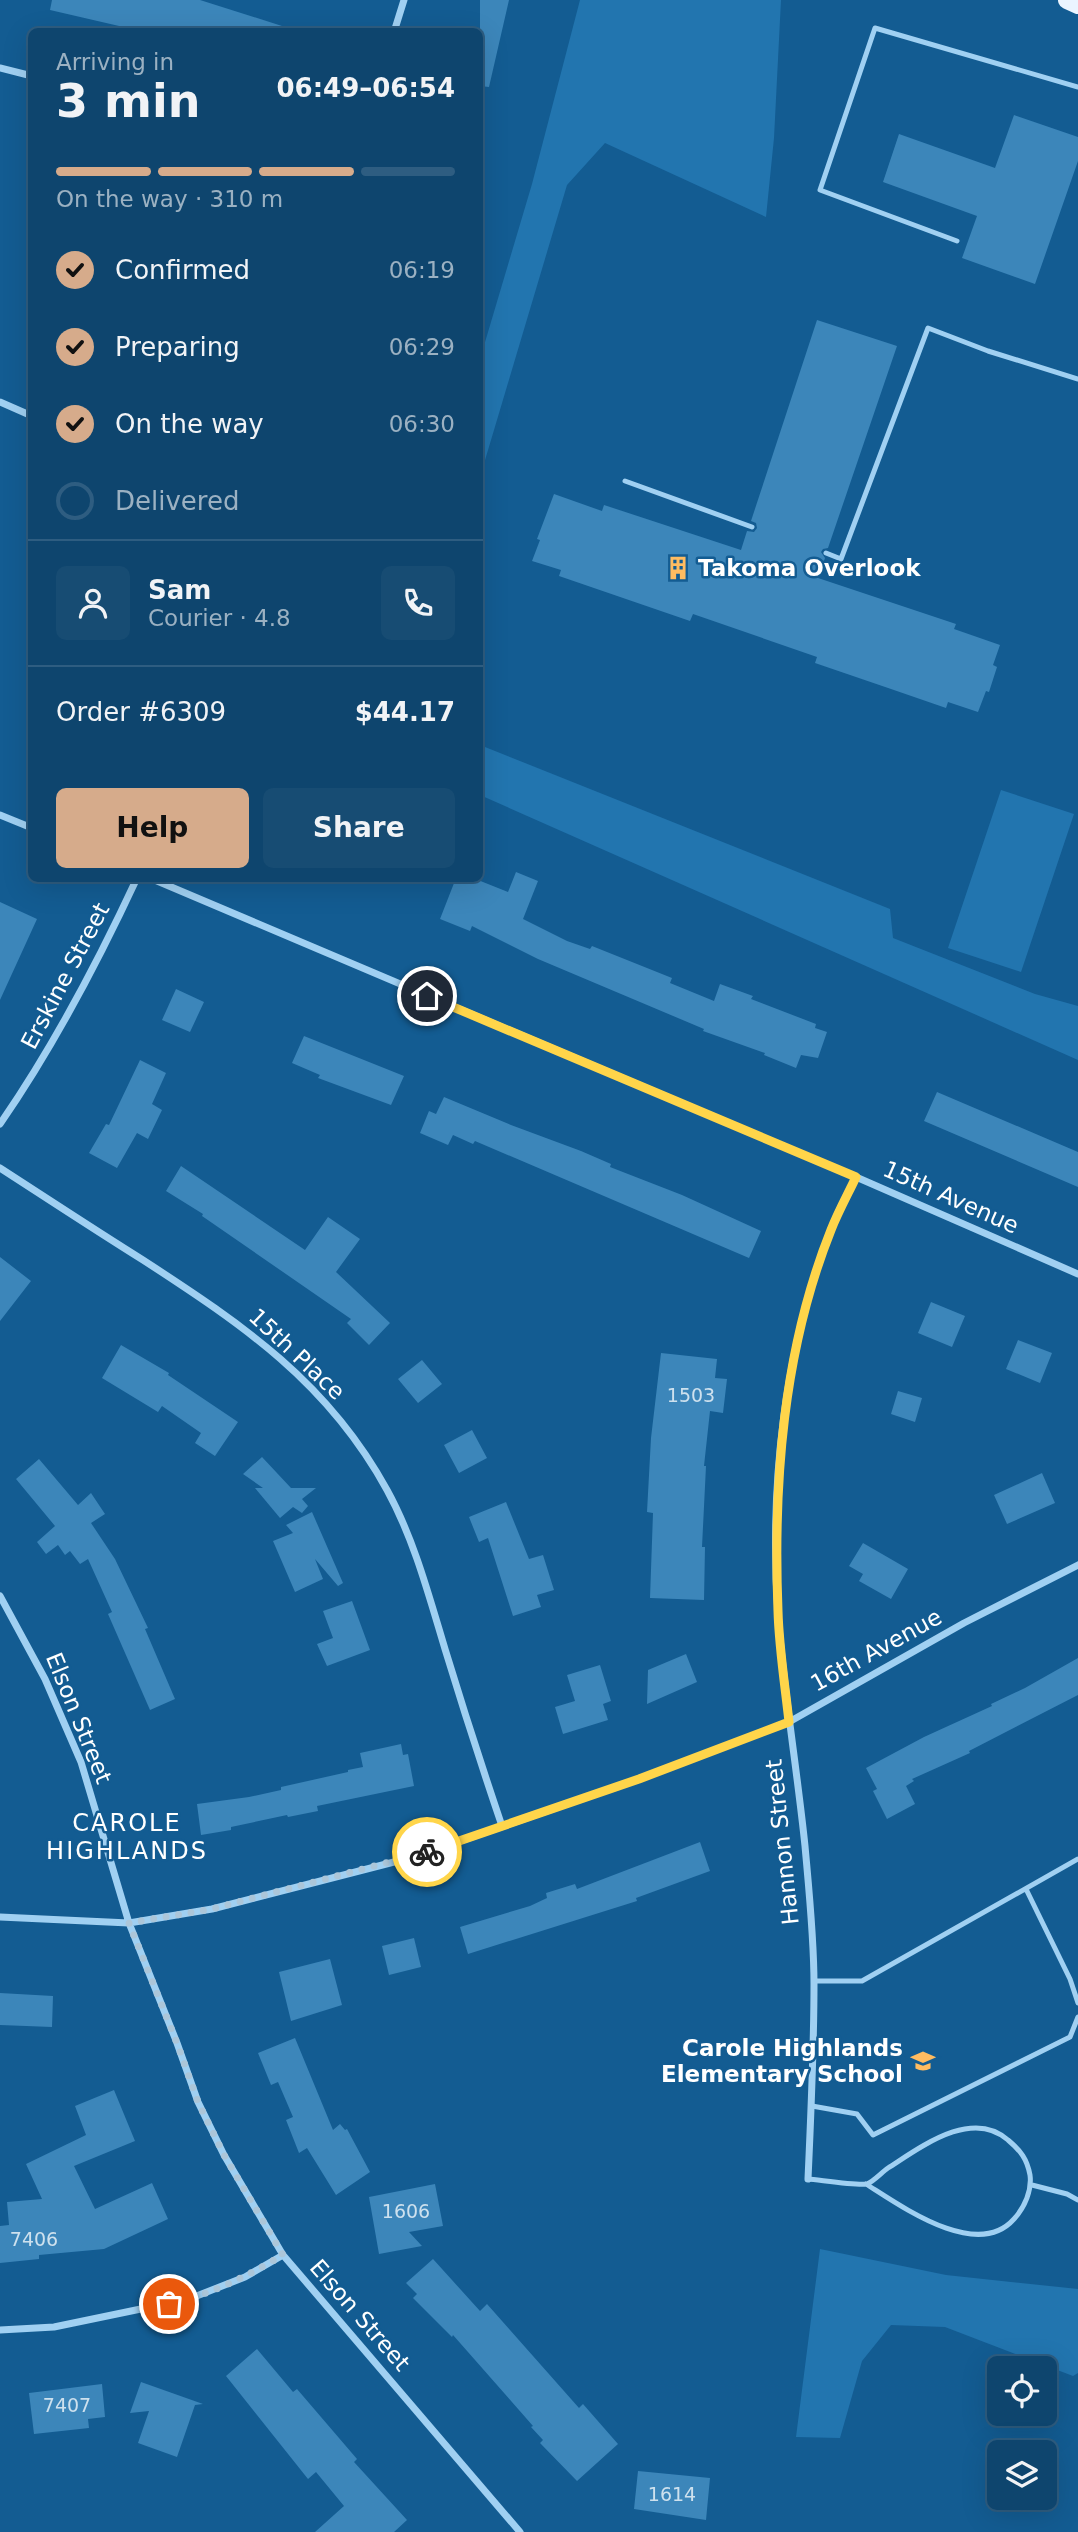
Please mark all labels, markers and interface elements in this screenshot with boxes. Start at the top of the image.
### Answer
text: Arriving in [56,49,174,75]
text: 06:49–06:54 [276,73,455,103]
text: 3 min [56,74,200,128]
text: On the way · 310 m [56,186,283,212]
icon: check [56,251,94,289]
text: Confirmed [115,255,250,285]
text: 06:19 [389,257,455,283]
icon: check [56,328,94,366]
text: Preparing [115,332,240,362]
text: 06:29 [389,334,455,360]
icon: check [56,405,94,443]
text: On the way [115,409,264,439]
text: 06:30 [389,411,455,437]
text: Delivered [115,486,239,516]
building icon: Takoma Overlook [664,554,692,582]
place label: Takoma Overlook [698,555,921,581]
button: person [56,566,130,640]
button: phone [381,566,455,640]
text: Sam [148,575,211,605]
text: Courier · 4.8 [148,605,291,631]
text: Order #6309 [56,697,226,727]
text: $44.17 [355,697,455,727]
button: Help [56,788,249,868]
button: Share [263,788,455,868]
street label: Erskine Street [16,899,114,1053]
pin [397,966,457,1026]
icon: home [408,977,446,1015]
street label: 15th Avenue [879,1156,1023,1238]
street label: 15th Place [244,1303,350,1405]
house number: 1503 [667,1384,715,1406]
street label: 16th Avenue [806,1603,946,1697]
street label: Elson Street [41,1649,117,1787]
street label: Hannon Street [760,1758,804,1926]
district label: CAROLE HIGHLANDS [46,1809,208,1865]
courier [392,1817,462,1887]
icon: bike [408,1833,446,1871]
place label: Carole Highlands Elementary School [661,2035,903,2087]
school or university icon: Carole Highlands Elementary School [909,2047,937,2075]
house number: 1606 [382,2200,430,2222]
house number: 7406 [10,2228,58,2250]
street label: Elson Street [305,2254,415,2376]
pin [139,2274,199,2334]
icon: bag [150,2285,188,2323]
map controls [987,2356,1057,2510]
button: locate [987,2356,1057,2426]
house number: 7407 [43,2394,91,2416]
button: layers [987,2440,1057,2510]
house number: 1614 [648,2483,696,2505]

